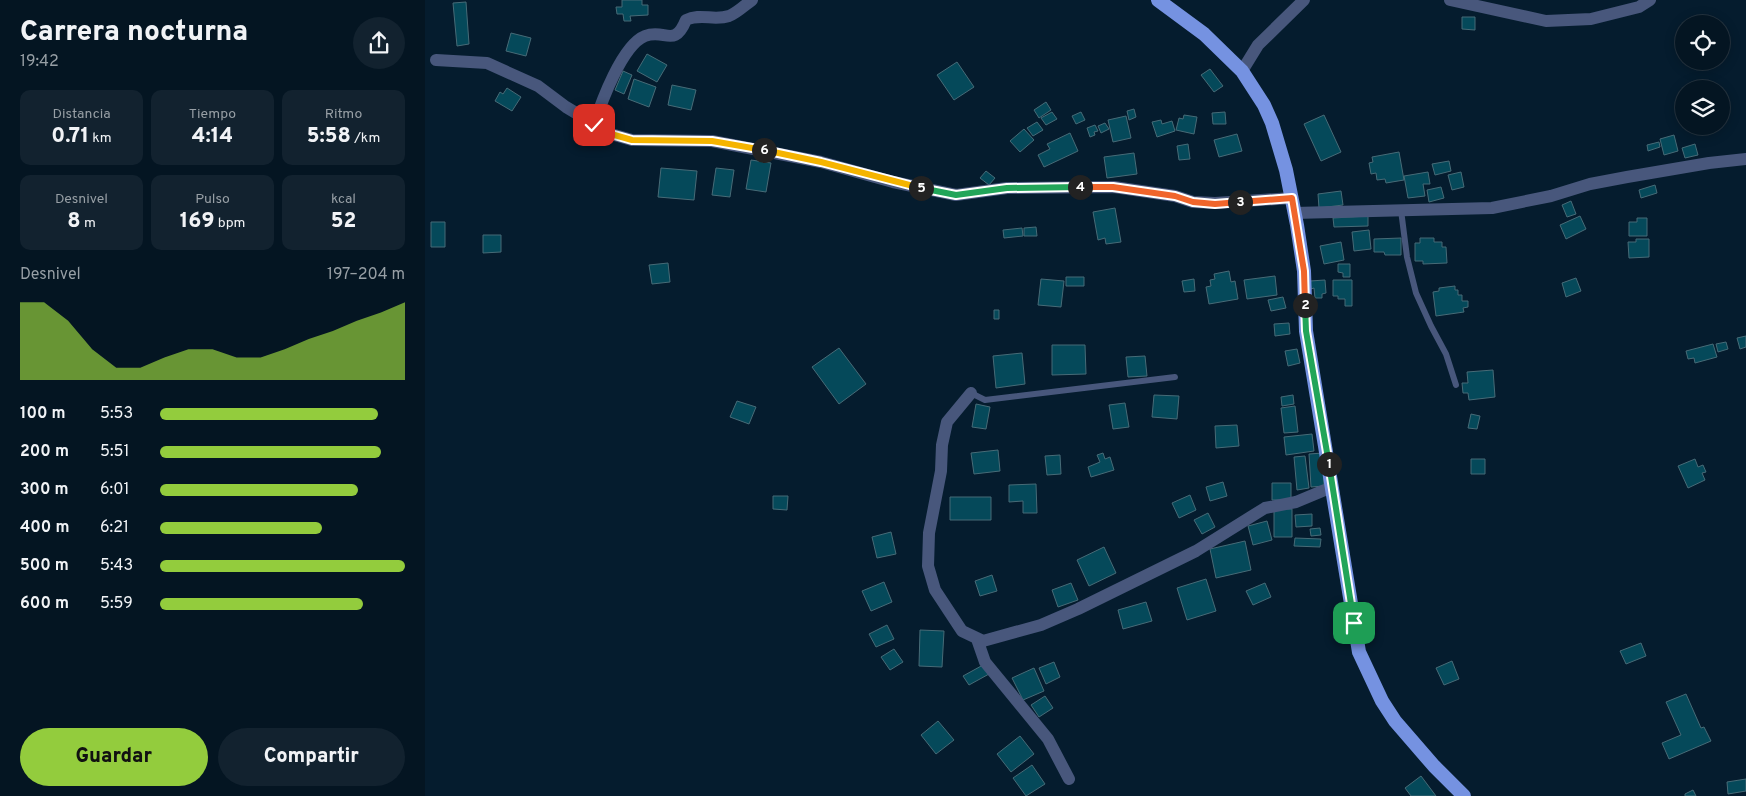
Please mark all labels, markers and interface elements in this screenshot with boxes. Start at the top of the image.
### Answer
text: Carrera nocturna [20,15,248,51]
map controls [1675,15,1730,135]
button: locate [1675,15,1730,70]
button: share [353,17,405,69]
text: 19:42 [20,52,59,72]
button: layers [1675,80,1730,135]
pin [573,104,615,146]
text: Distancia [52,106,111,123]
text: Tiempo [189,106,236,123]
text: Ritmo [325,106,362,123]
icon: check [580,111,608,139]
text: 0.71 [51,123,89,150]
text: 4:14 [192,123,233,150]
text: 5:58 [307,123,351,150]
text: km [89,130,112,147]
text: /km [351,130,380,147]
pin: 6 [751,138,777,162]
text: 6 [760,142,769,159]
pin: 4 [1067,174,1093,200]
pin: 5 [909,176,933,200]
text: 4 [1076,179,1085,196]
text: 5 [917,180,926,197]
pin: 3 [1227,190,1253,214]
text: Desnivel [55,191,108,208]
text: Pulso [195,191,230,208]
text: kcal [331,191,356,208]
text: 3 [1236,194,1245,211]
text: 8 [67,208,81,235]
text: 169 [180,208,215,235]
text: 52 [331,208,356,235]
text: m [81,215,96,232]
text: bpm [215,215,245,232]
text: Desnivel [20,265,81,285]
text: 197–204 m [327,265,405,285]
pin: 2 [1293,292,1317,318]
text: 2 [1301,297,1310,314]
text: 100 m [20,404,66,424]
text: 5:53 [100,404,133,424]
text: 200 m [20,442,69,462]
text: 5:51 [100,442,129,462]
pin: 1 [1317,452,1341,476]
text: 1 [1327,456,1332,473]
text: 300 m [20,480,68,500]
text: 6:01 [100,480,129,500]
text: 400 m [20,518,69,538]
text: 6:21 [100,518,129,538]
text: 500 m [20,556,69,576]
text: 5:43 [100,556,133,576]
text: 600 m [20,594,69,614]
text: 5:59 [100,594,133,614]
pin [1333,602,1375,644]
icon: arrive [1340,609,1368,637]
button: Guardar [20,728,208,786]
button: Compartir [218,728,405,786]

